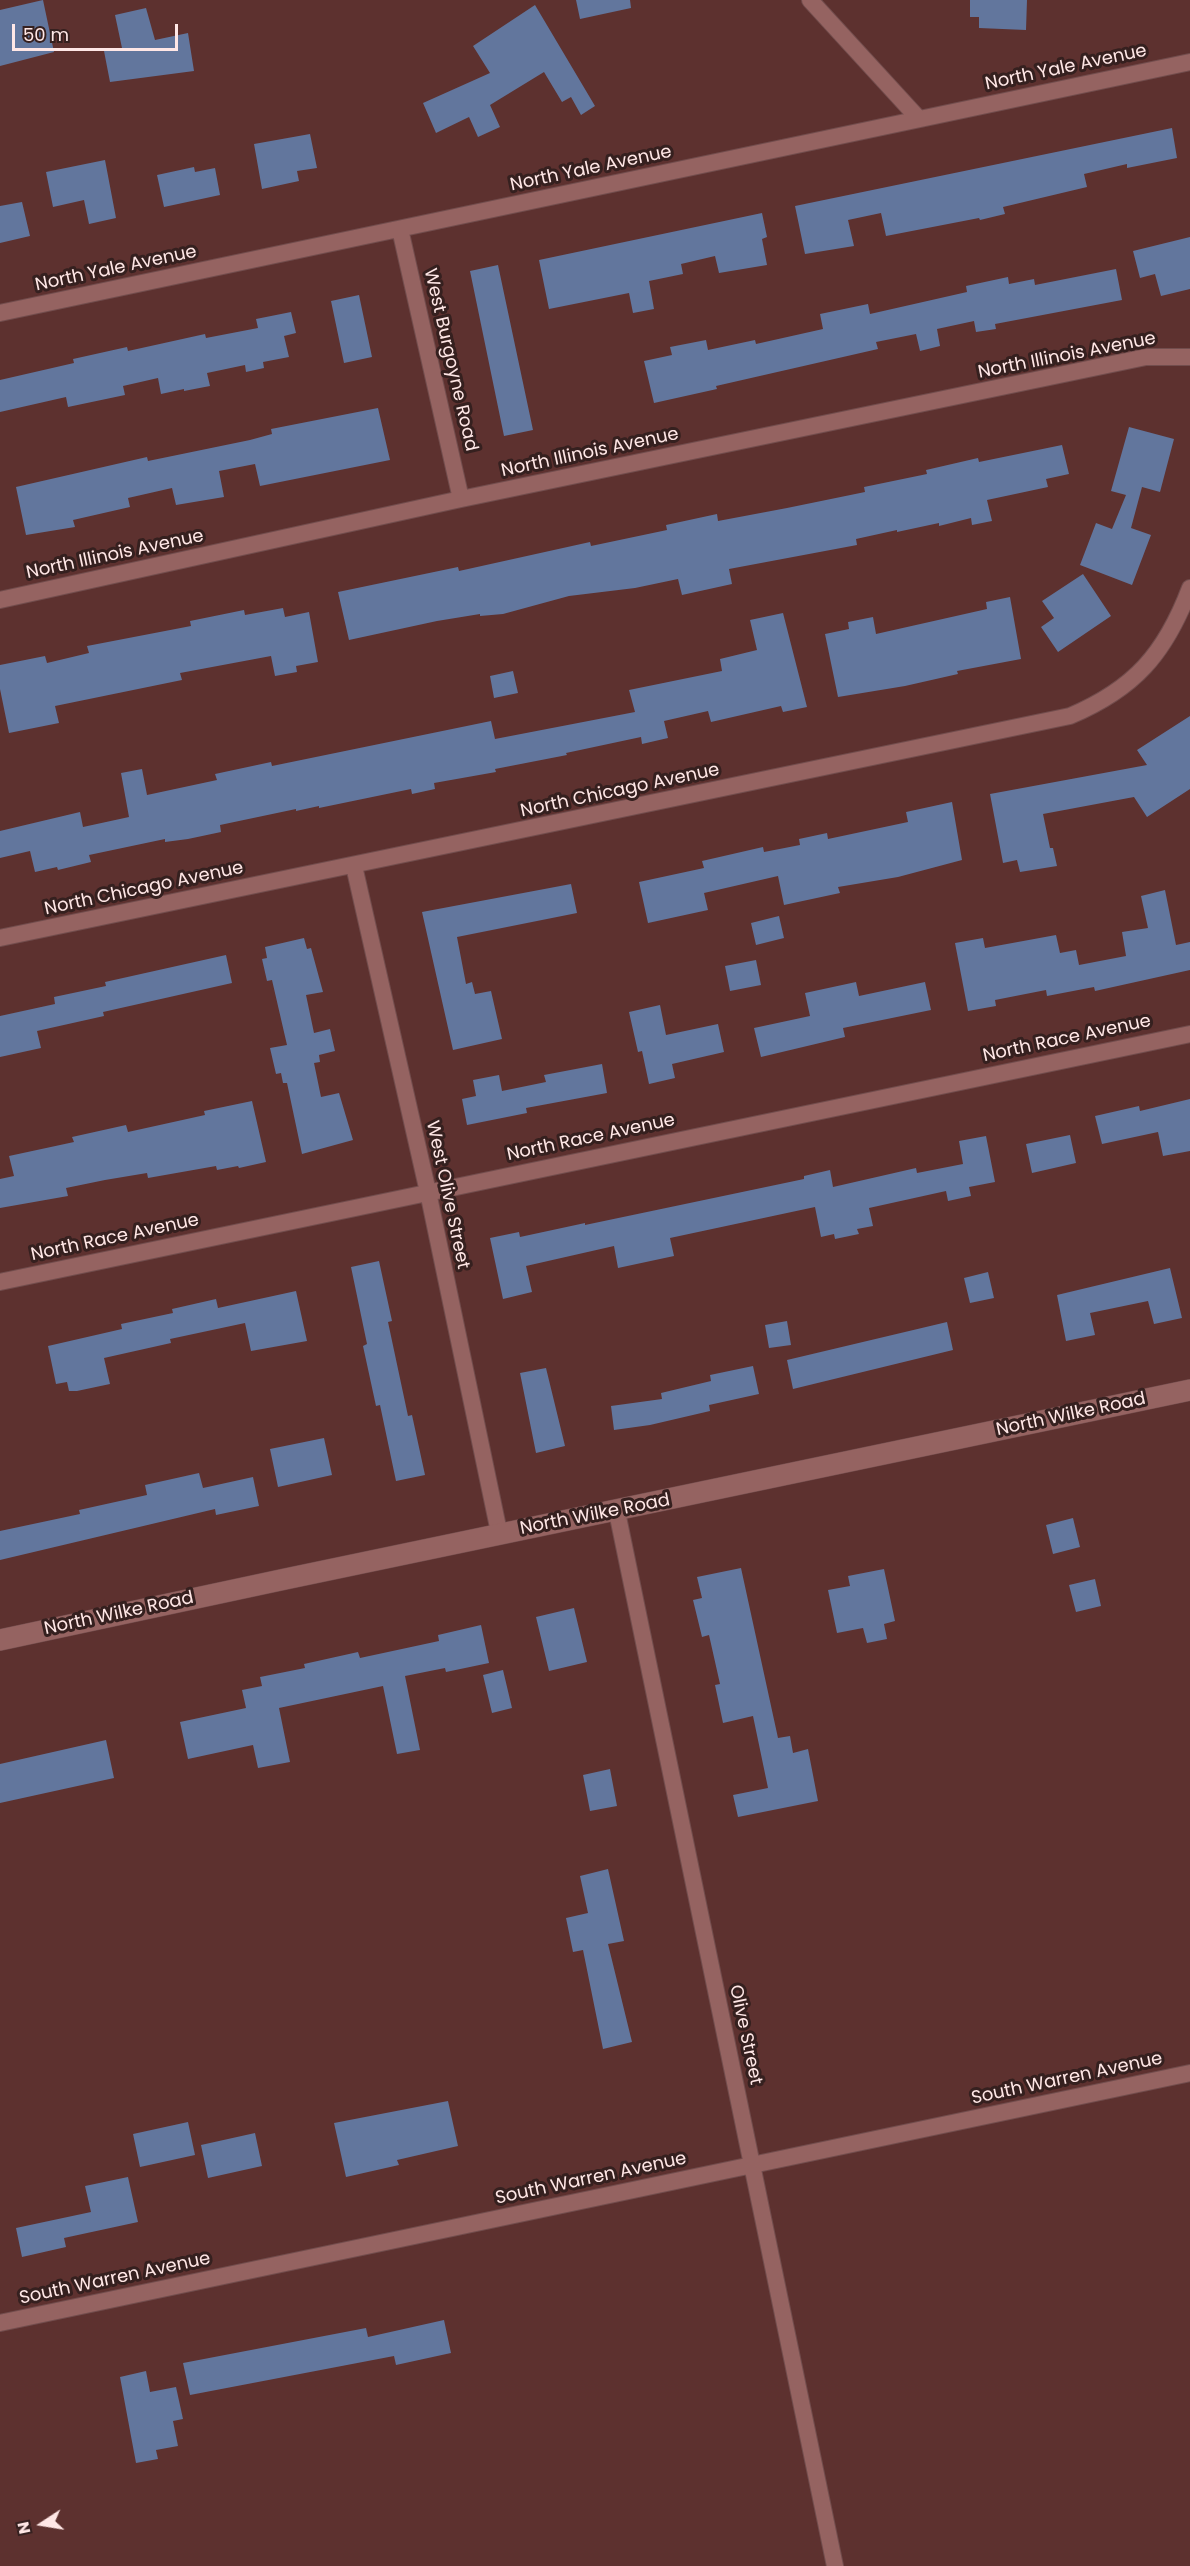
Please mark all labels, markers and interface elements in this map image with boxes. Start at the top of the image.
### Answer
scale bar [15,12,182,50]
text: 50 m [23,22,69,47]
street label: North Yale Avenue [983,40,1149,96]
street label: North Yale Avenue [508,141,674,197]
street label: North Yale Avenue [33,241,199,297]
street label: West Burgoyne Road [418,267,482,453]
street label: North Illinois Avenue [976,328,1158,384]
street label: North Illinois Avenue [499,424,681,482]
street label: North Illinois Avenue [24,526,206,584]
street label: North Chicago Avenue [519,759,721,823]
street label: North Chicago Avenue [43,857,245,921]
street label: North Race Avenue [981,1011,1153,1067]
street label: North Race Avenue [505,1110,677,1166]
street label: West Olive Street [421,1119,473,1271]
street label: North Race Avenue [29,1210,201,1266]
street label: North Wilke Road [994,1389,1148,1441]
street label: North Wilke Road [518,1490,672,1540]
street label: North Wilke Road [42,1588,196,1640]
street label: Olive Street [724,1983,766,2087]
street label: South Warren Avenue [970,2048,1164,2110]
street label: South Warren Avenue [494,2148,688,2210]
street label: South Warren Avenue [18,2248,212,2310]
north arrow [12,2494,72,2554]
text: N [11,2520,36,2536]

